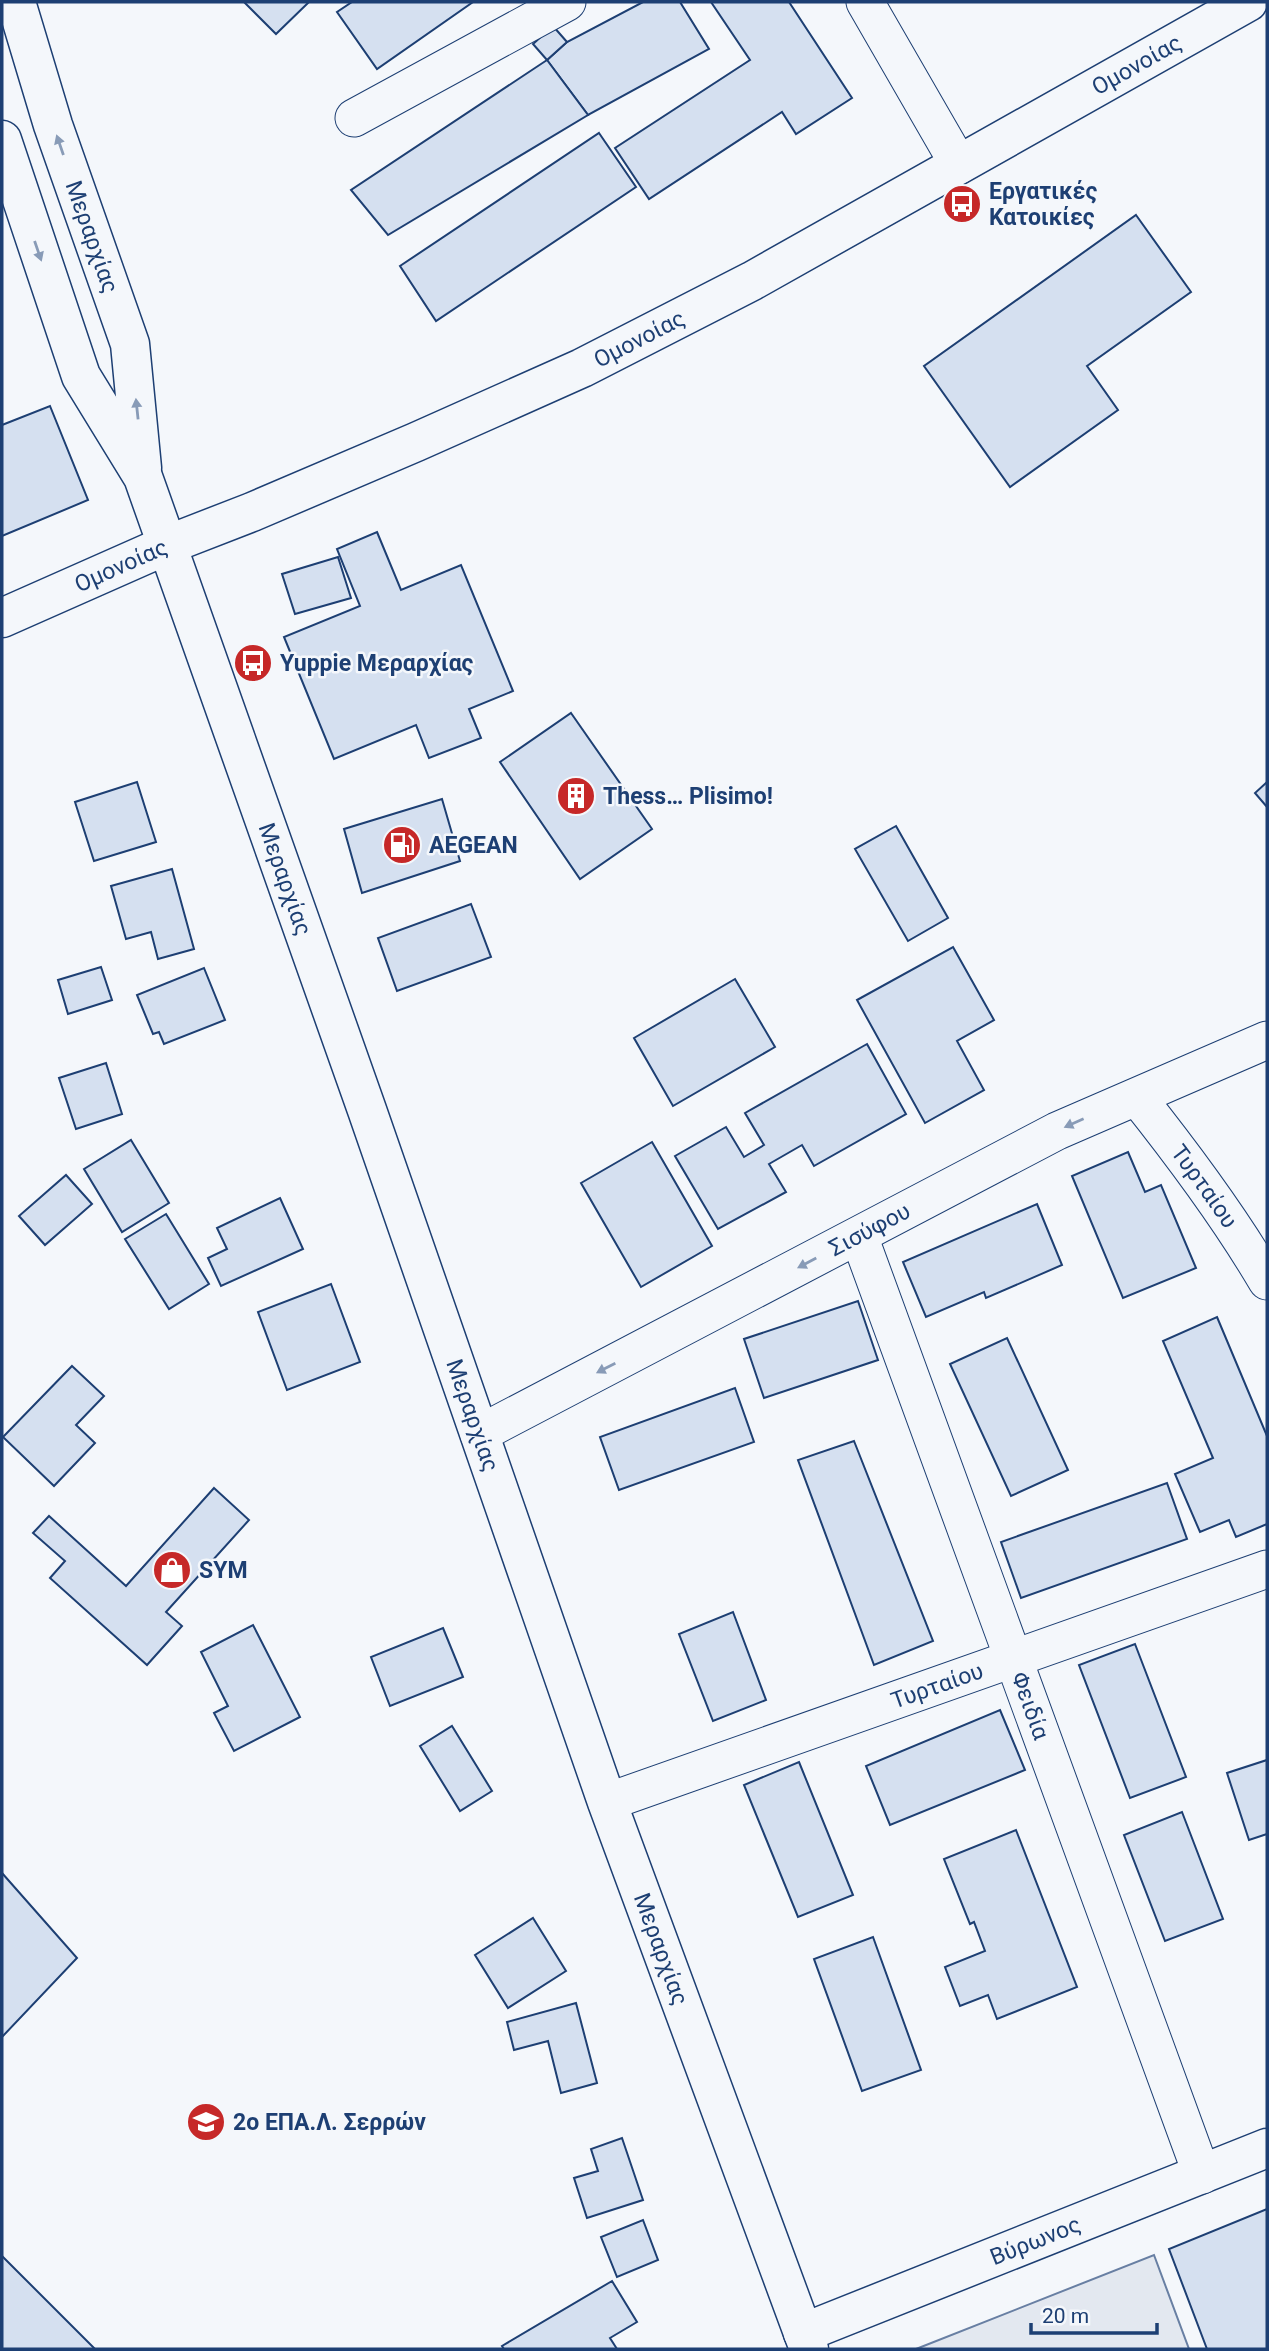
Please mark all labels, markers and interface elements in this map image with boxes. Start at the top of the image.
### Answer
street label: Ομονοίας [1087,29,1187,101]
one-way arrow [54,134,65,155]
street label: Μεραρχίας [60,177,124,297]
place label: Εργατικές Κατοικίες [989,178,1097,231]
bus stop icon: Εργατικές Κατοικίες [941,183,983,225]
one-way arrow [33,240,44,261]
street label: Ομονοίας [589,305,690,374]
one-way arrow [131,398,142,420]
street label: Ομονοίας [70,534,172,598]
bus stop icon: Yuppie Μεραρχίας [232,642,274,684]
place label: Yuppie Μεραρχίας [280,650,474,677]
building icon: Thess… Plisimo! [555,775,597,817]
place label: Thess… Plisimo! [603,783,773,810]
street label: Μεραρχίας [253,820,317,939]
fuel station icon: AEGEAN [381,824,423,866]
place label: AEGEAN [429,832,518,859]
one-way arrow [1064,1117,1084,1129]
street label: Τυρταίου [1165,1140,1243,1233]
street label: Σισύφου [825,1197,915,1262]
one-way arrow [798,1257,817,1269]
street label: Μεραρχίας [440,1356,504,1475]
one-way arrow [596,1362,615,1374]
shop icon: SYM [151,1549,193,1591]
place label: SYM [199,1557,248,1584]
street label: Τυρταίου [887,1657,987,1715]
street label: Φειδία [1005,1668,1055,1743]
street label: Μεραρχίας [628,1890,694,2009]
school or university icon: 2ο ΕΠΑ.Λ. Σερρών [185,2101,227,2143]
place label: 2ο ΕΠΑ.Λ. Σερρών [233,2109,426,2136]
street label: Βύρωνος [986,2211,1085,2271]
scale bar [1031,2292,1157,2336]
text: 20 m [1042,2304,1089,2328]

